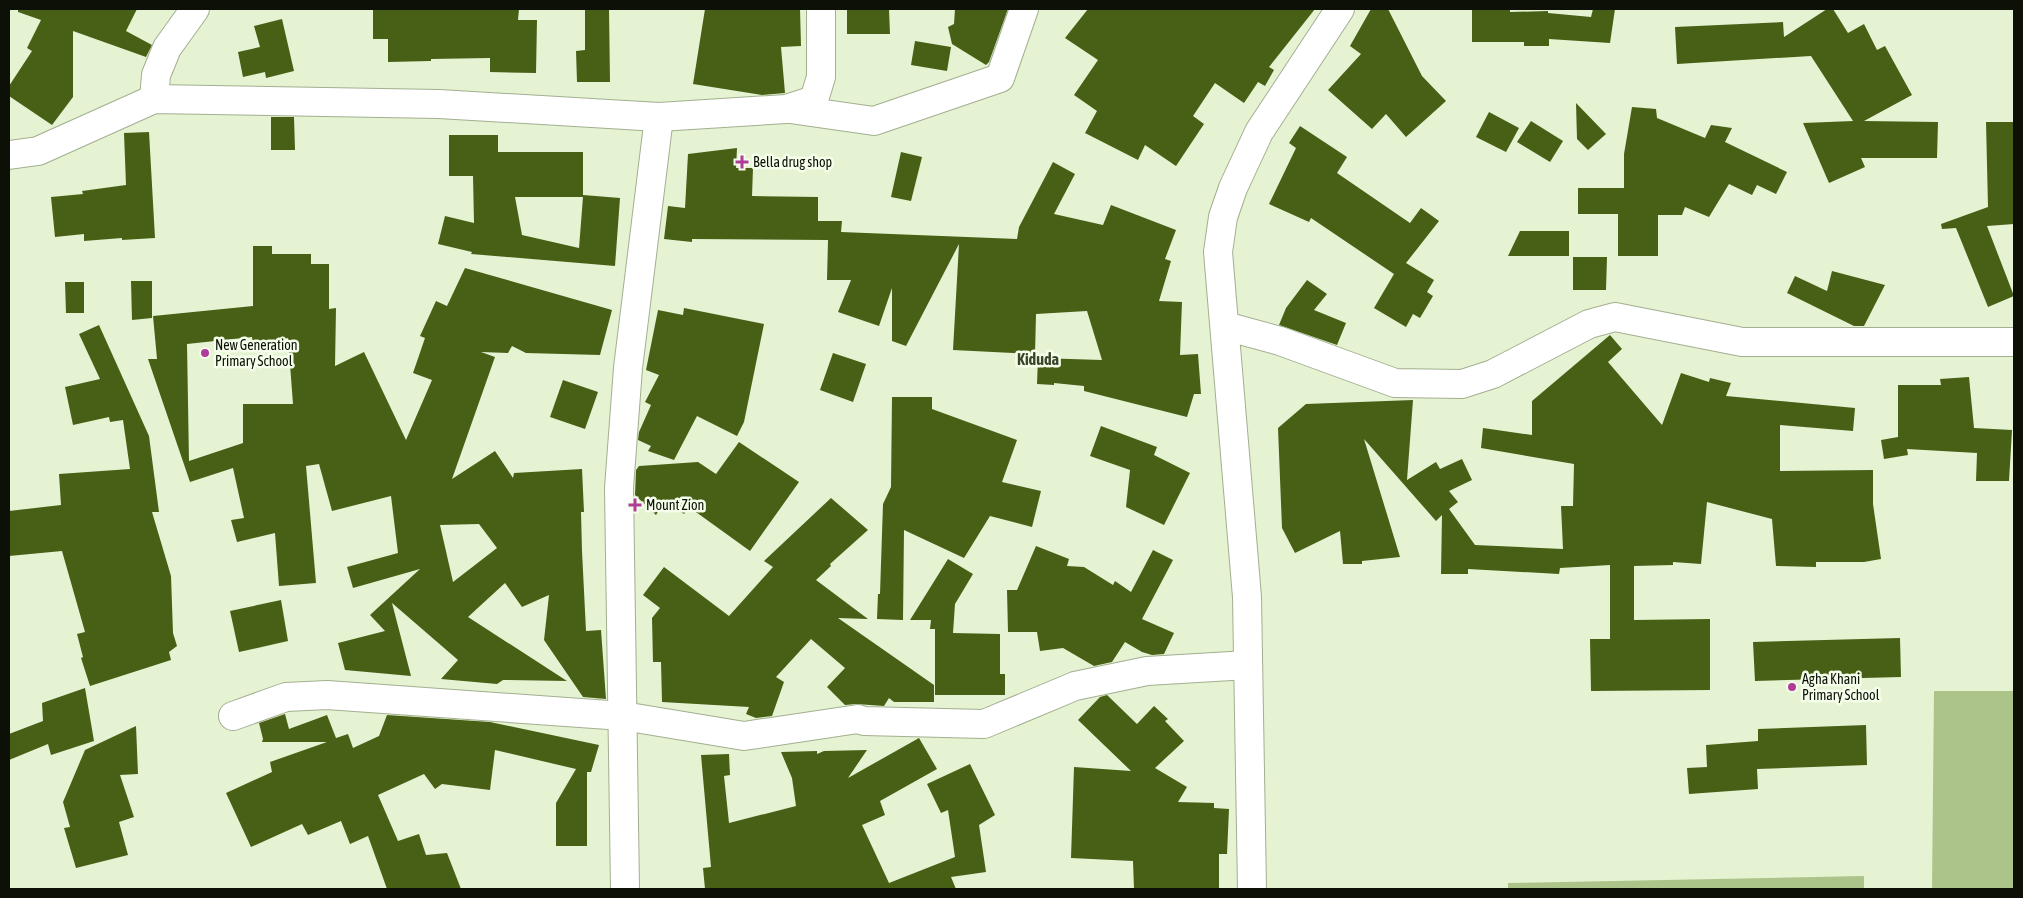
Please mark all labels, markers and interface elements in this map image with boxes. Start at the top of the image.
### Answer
place label: Bella drug shop [753,154,833,170]
marker: Bella drug shop [735,155,749,169]
place label: New Generation Primary School [215,337,298,369]
marker: New Generation Primary School [199,347,211,359]
district label: Kiduda [1017,350,1059,368]
place label: Mount Zion [646,497,704,513]
marker: Mount Zion [628,498,642,512]
place label: Agha Khani Primary School [1802,671,1880,703]
marker: Agha Khani Primary School [1786,681,1798,693]

